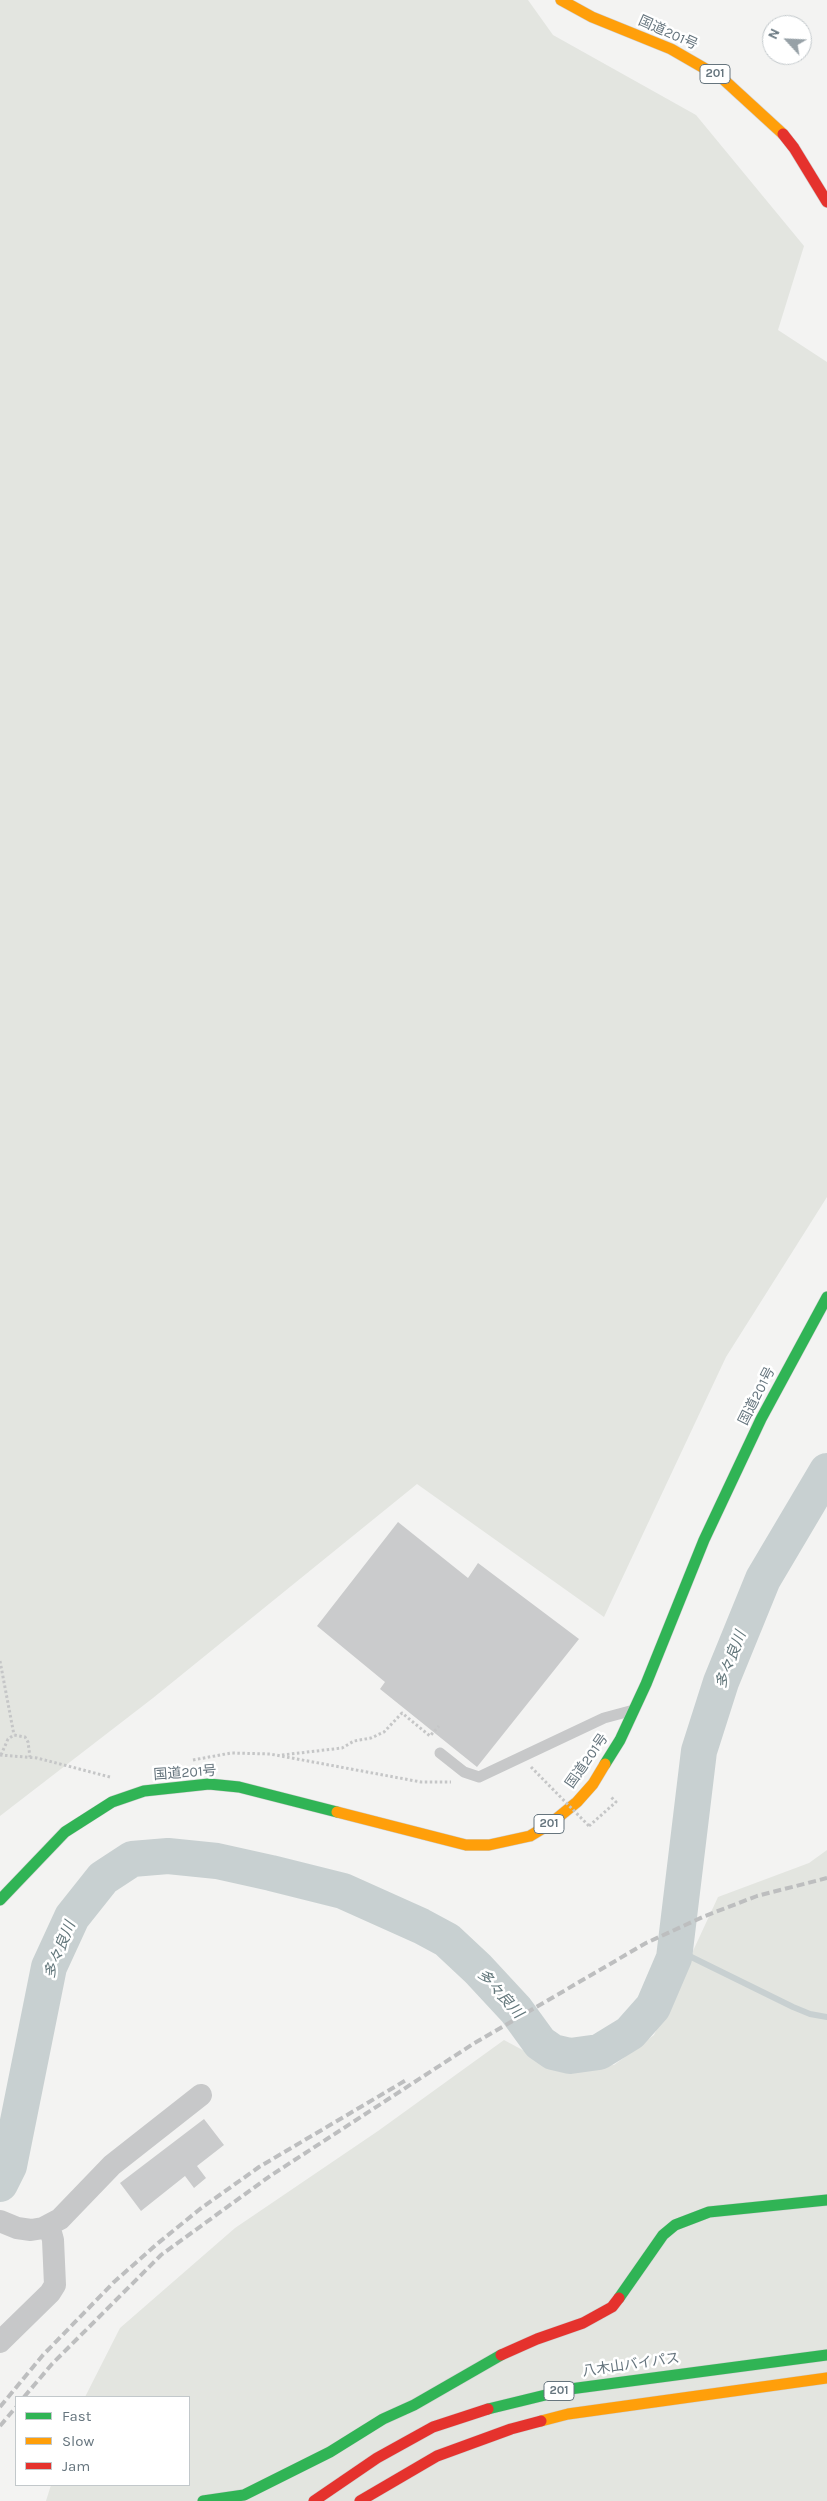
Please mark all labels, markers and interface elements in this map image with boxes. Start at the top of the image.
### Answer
street label: 国道201号 [636,13,700,53]
north arrow [762,15,812,65]
text: N [764,26,784,42]
road number: 201 [700,64,730,84]
street label: 国道201号 [735,1364,779,1428]
water label: 多々良川 [712,1629,750,1691]
street label: 国道201号 [562,1730,612,1792]
street label: 国道201号 [153,1762,217,1784]
road number: 201 [534,1815,564,1834]
water label: 多々良川 [40,1919,80,1981]
water label: 多々良川 [473,1966,527,2022]
street label: 八木山バイパス [581,2350,681,2380]
road number: 201 [544,2382,574,2400]
legend [15,2396,190,2486]
text: Fast [62,2407,91,2425]
text: Slow [62,2432,94,2450]
text: Jam [62,2457,90,2475]

